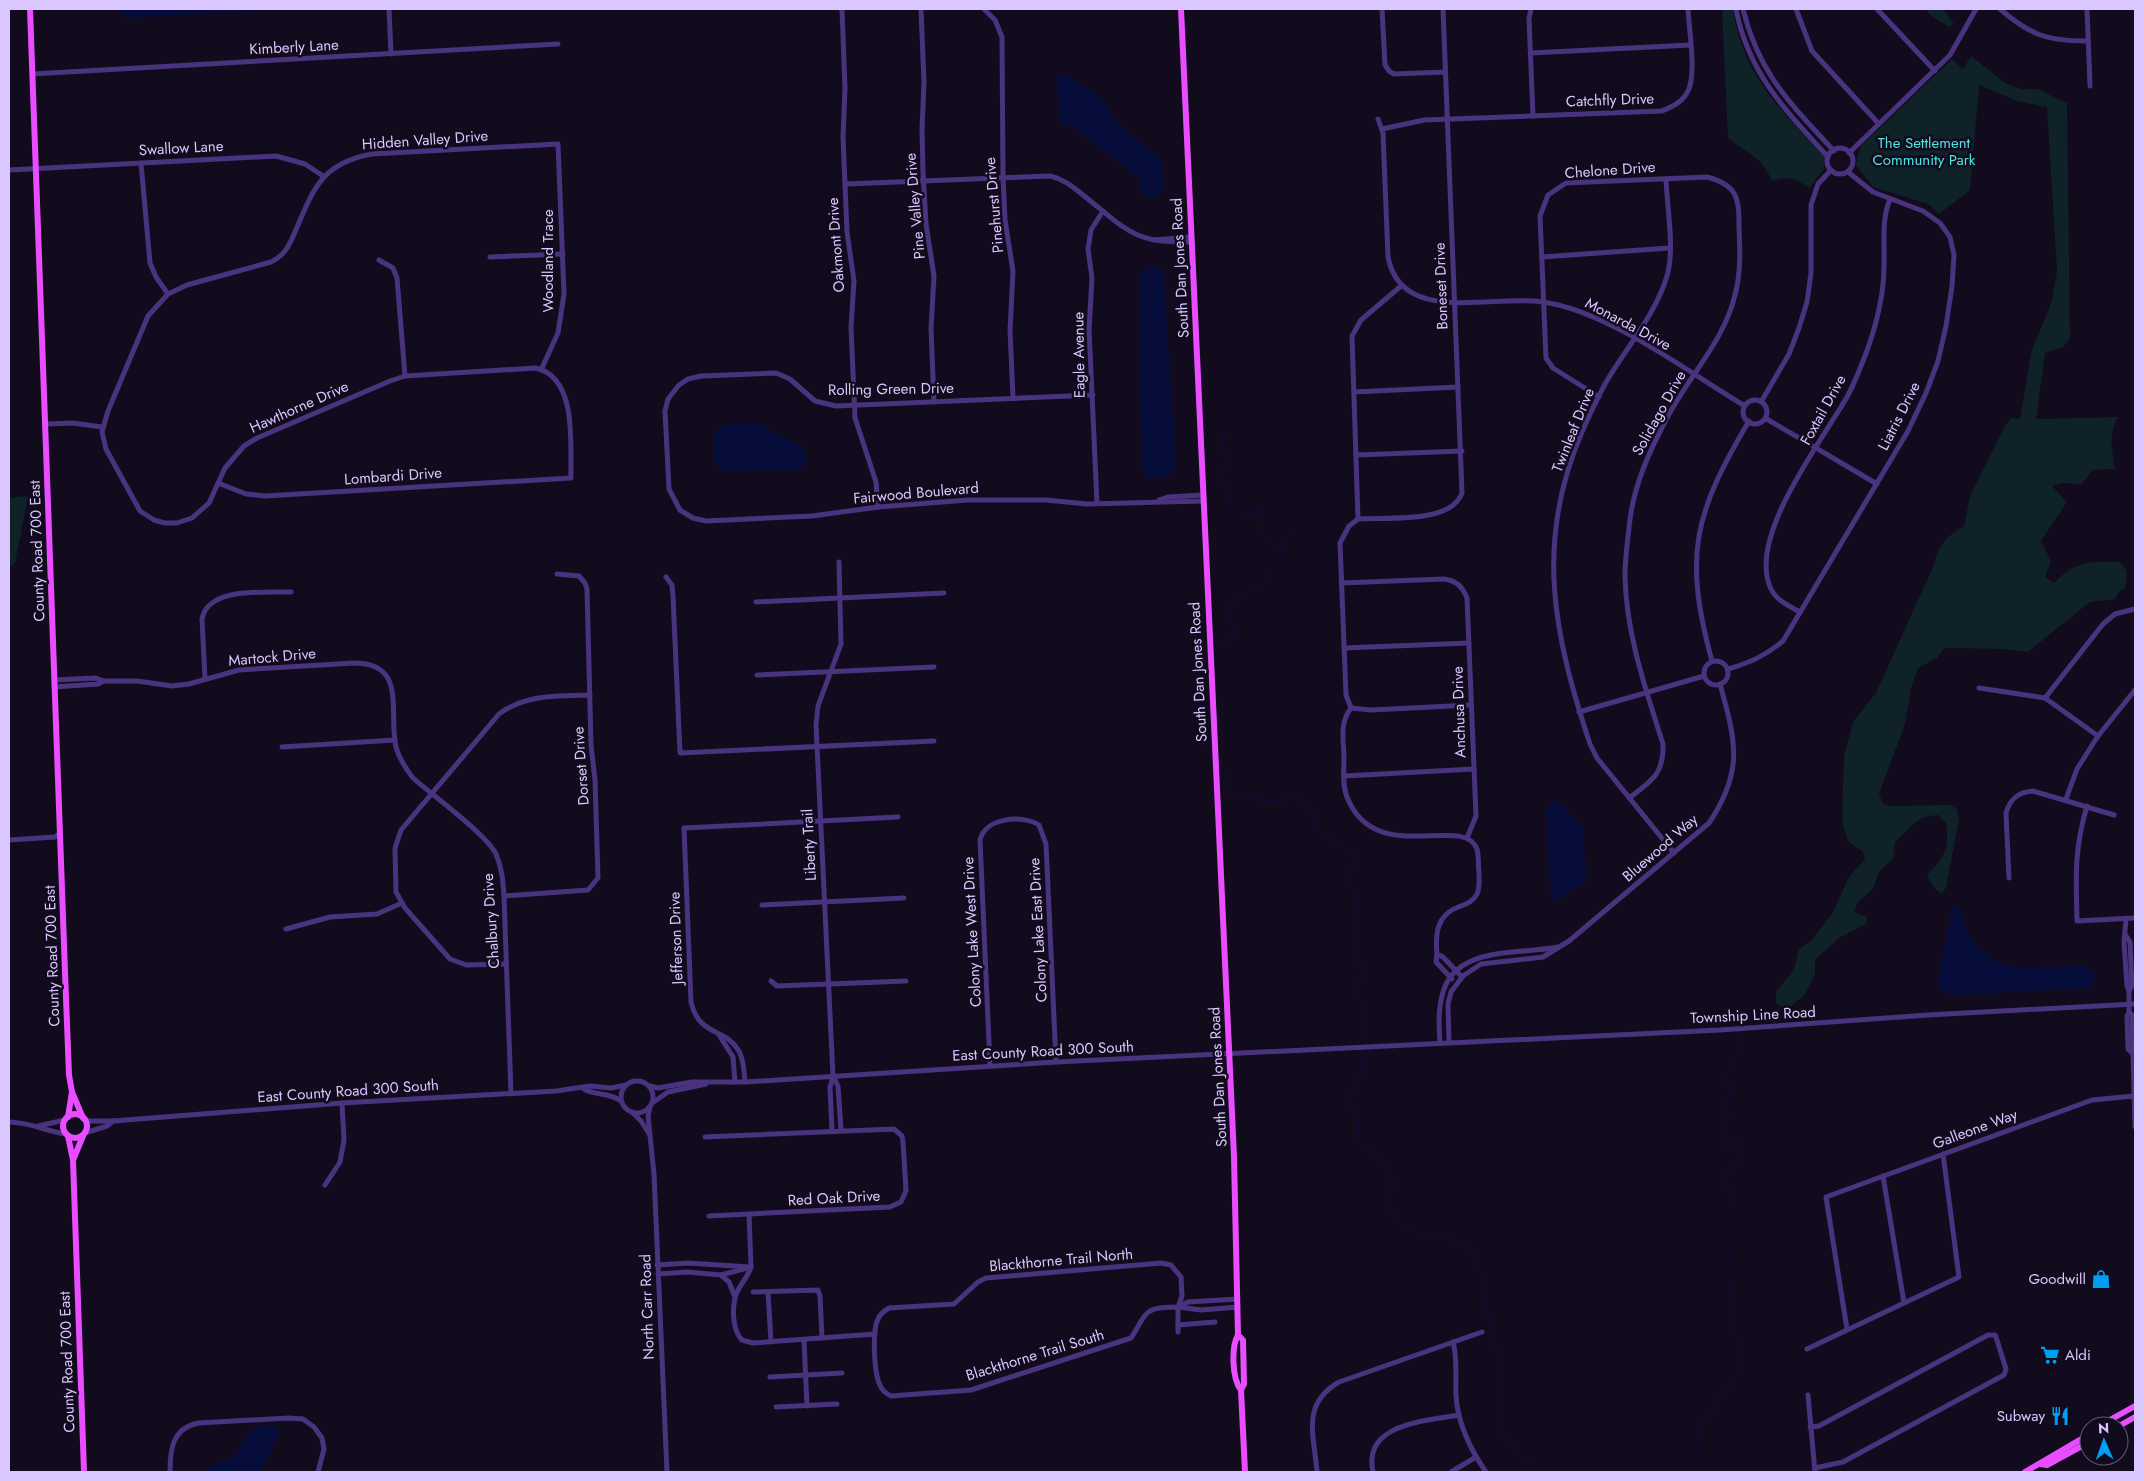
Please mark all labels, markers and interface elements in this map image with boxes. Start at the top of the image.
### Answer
street label: Kimberly Lane [249,34,340,60]
street label: Catchfly Drive [1565,87,1655,113]
street label: Hidden Valley Drive [361,125,489,155]
park label: The Settlement Community Park [1873,132,1976,171]
street label: Swallow Lane [138,135,224,161]
street label: Pine Valley Drive [899,152,931,260]
street label: Pinehurst Drive [979,156,1009,254]
street label: Chelone Drive [1564,156,1656,184]
street label: Oakmont Drive [822,197,850,293]
street label: South Dan Jones Road [1165,197,1195,339]
street label: Woodland Trace [537,209,559,313]
street label: Boneset Drive [1428,242,1454,330]
street label: Monarda Drive [1581,292,1675,356]
street label: Eagle Avenue [1067,311,1091,398]
street label: Solidago Drive [1627,366,1692,459]
street label: Foxtail Drive [1795,371,1851,449]
street label: Hawthorne Drive [246,375,352,439]
street label: Rolling Green Drive [828,377,954,401]
street label: Liatris Drive [1872,378,1926,454]
street label: Twinleaf Drive [1546,384,1600,475]
street label: Lombardi Drive [343,462,443,490]
street label: Fairwood Boulevard [852,477,980,509]
street label: County Road 700 East [24,480,50,622]
street label: South Dan Jones Road [1183,601,1213,743]
street label: Martock Drive [227,642,317,672]
street label: Anchusa Drive [1446,665,1472,758]
street label: Dorset Drive [567,726,595,806]
street label: Liberty Trail [796,808,822,882]
street label: Bluewood Way [1617,809,1703,887]
street label: Colony Lake West Drive [957,856,987,1008]
street label: Colony Lake East Drive [1023,857,1053,1003]
street label: Chalbury Drive [477,872,505,969]
street label: County Road 700 East [39,885,65,1027]
street label: Jefferson Drive [663,891,689,987]
street label: Township Line Road [1690,1001,1816,1029]
street label: South Dan Jones Road [1203,1006,1233,1148]
street label: East County Road 300 South [952,1035,1134,1067]
street label: East County Road 300 South [257,1074,439,1108]
street label: Galleone Way [1929,1103,2021,1155]
street label: Red Oak Drive [787,1185,881,1211]
street label: Blackthorne Trail North [988,1243,1134,1277]
street label: North Carr Road [634,1254,660,1360]
place label: Goodwill [2028,1268,2086,1290]
shop icon: Goodwill [2090,1268,2112,1290]
street label: County Road 700 East [54,1291,80,1433]
street label: Blackthorne Trail South [963,1324,1107,1386]
supermarket icon: Aldi [2039,1344,2061,1366]
place label: Aldi [2065,1344,2091,1366]
place label: Subway [1997,1405,2045,1427]
restaurant icon: Subway [2049,1405,2071,1427]
north arrow [2079,1416,2129,1466]
text: N [2098,1418,2109,1438]

